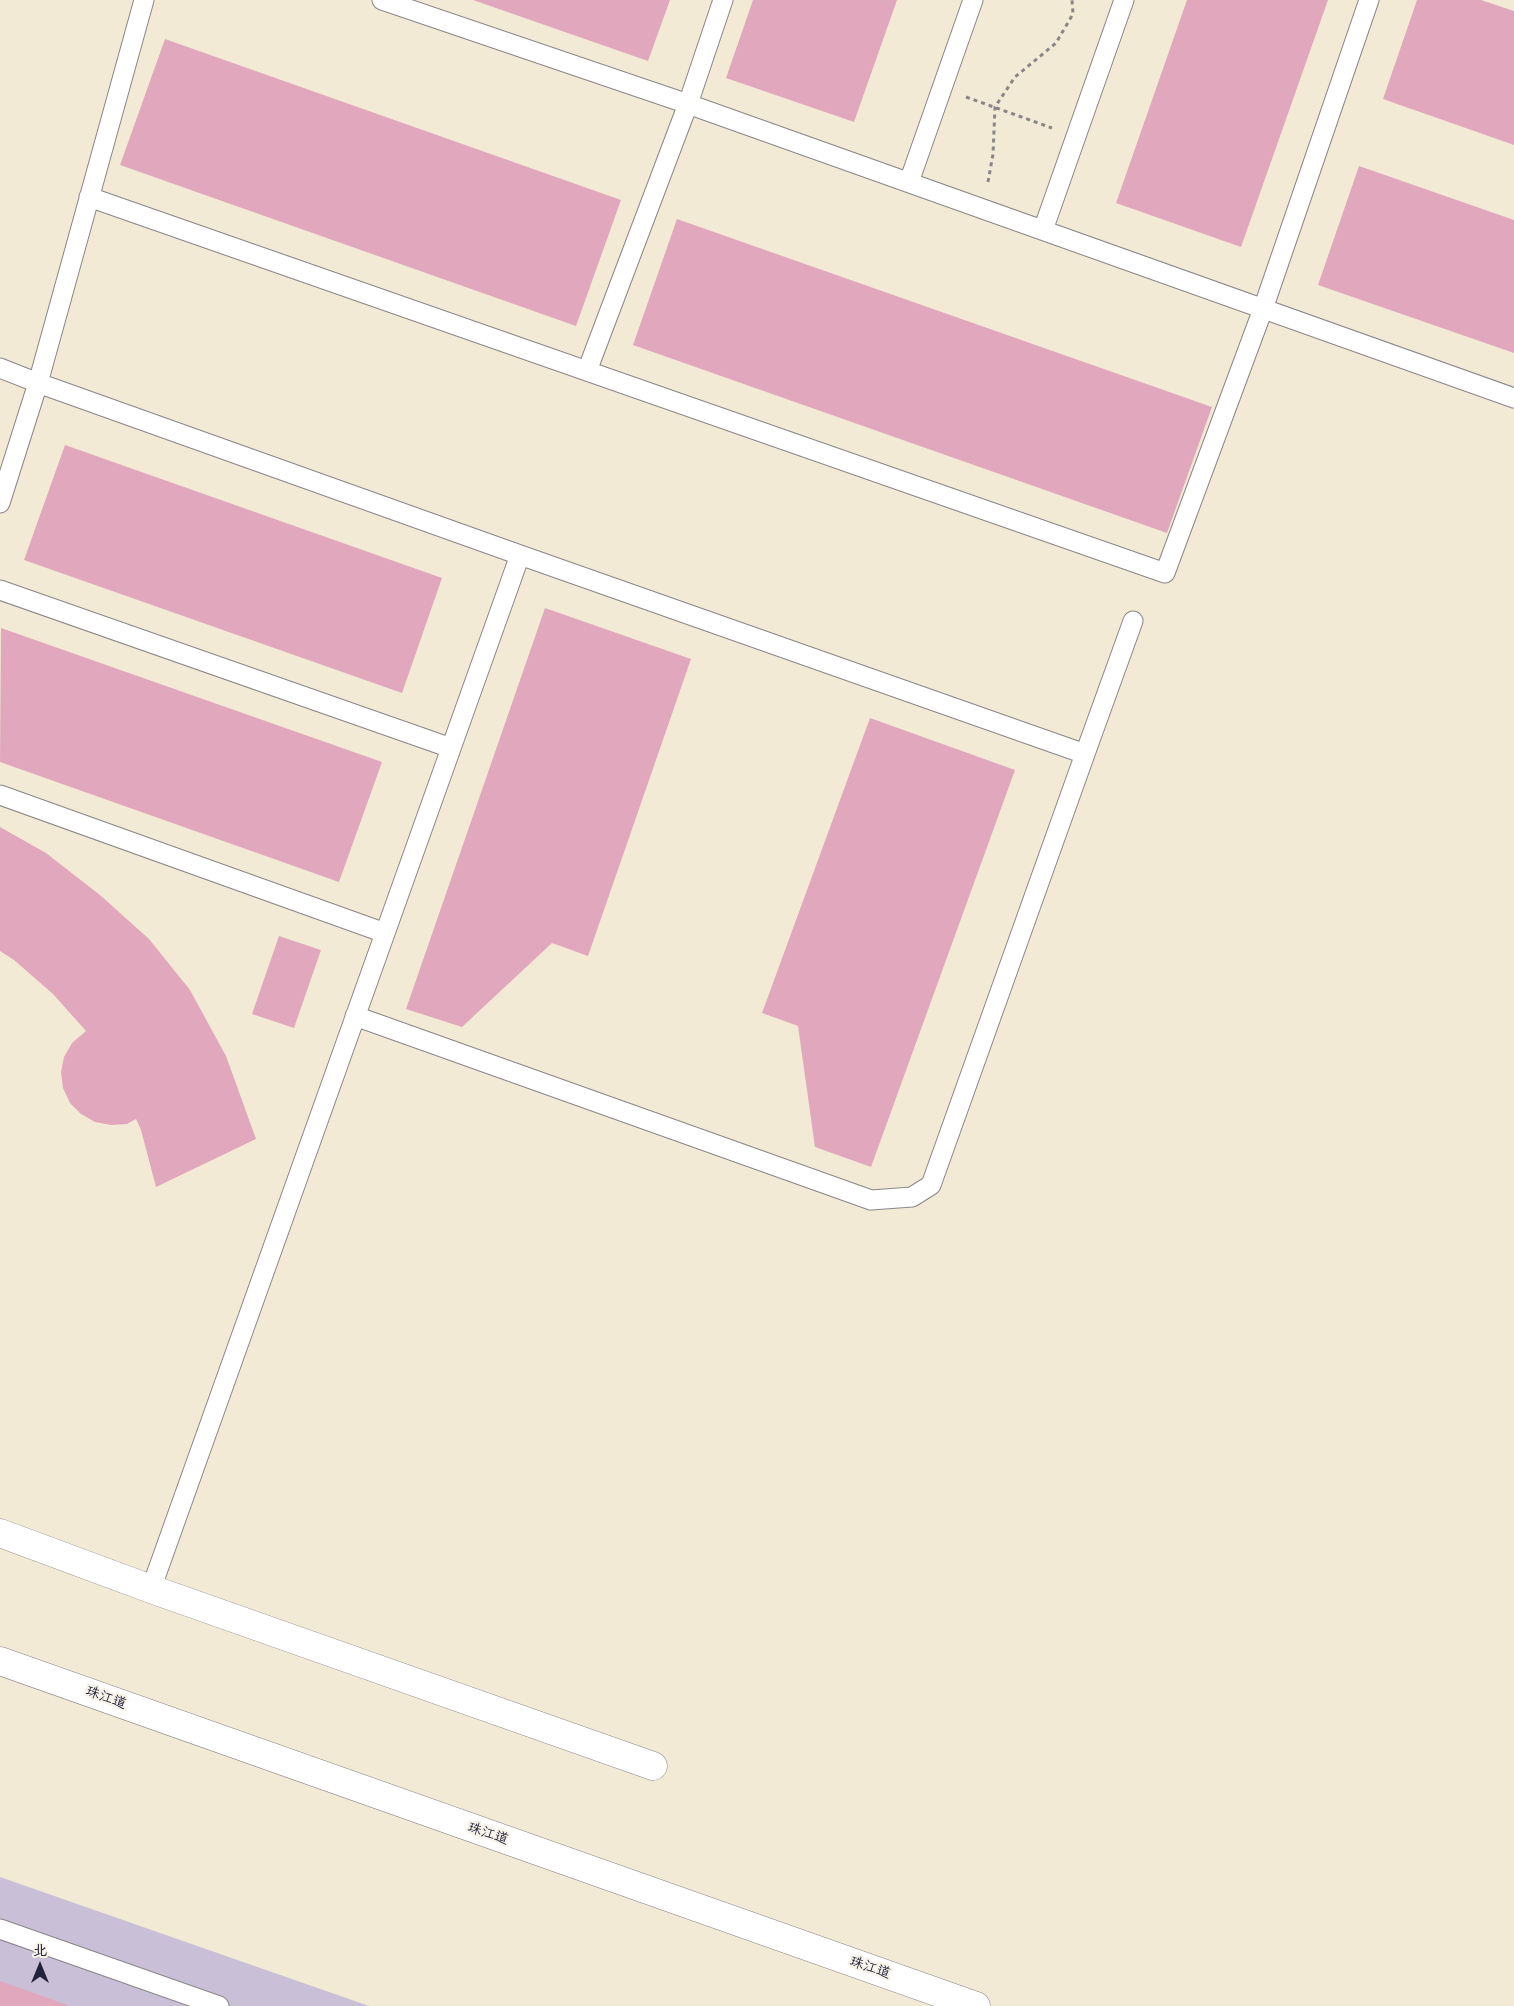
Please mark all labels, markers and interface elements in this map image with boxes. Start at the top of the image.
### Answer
street label: 珠江道 [83,1683,129,1713]
street label: 珠江道 [465,1819,511,1849]
north arrow [15,1941,65,1991]
text: 北 [33,1942,47,1959]
street label: 珠江道 [847,1953,893,1983]

